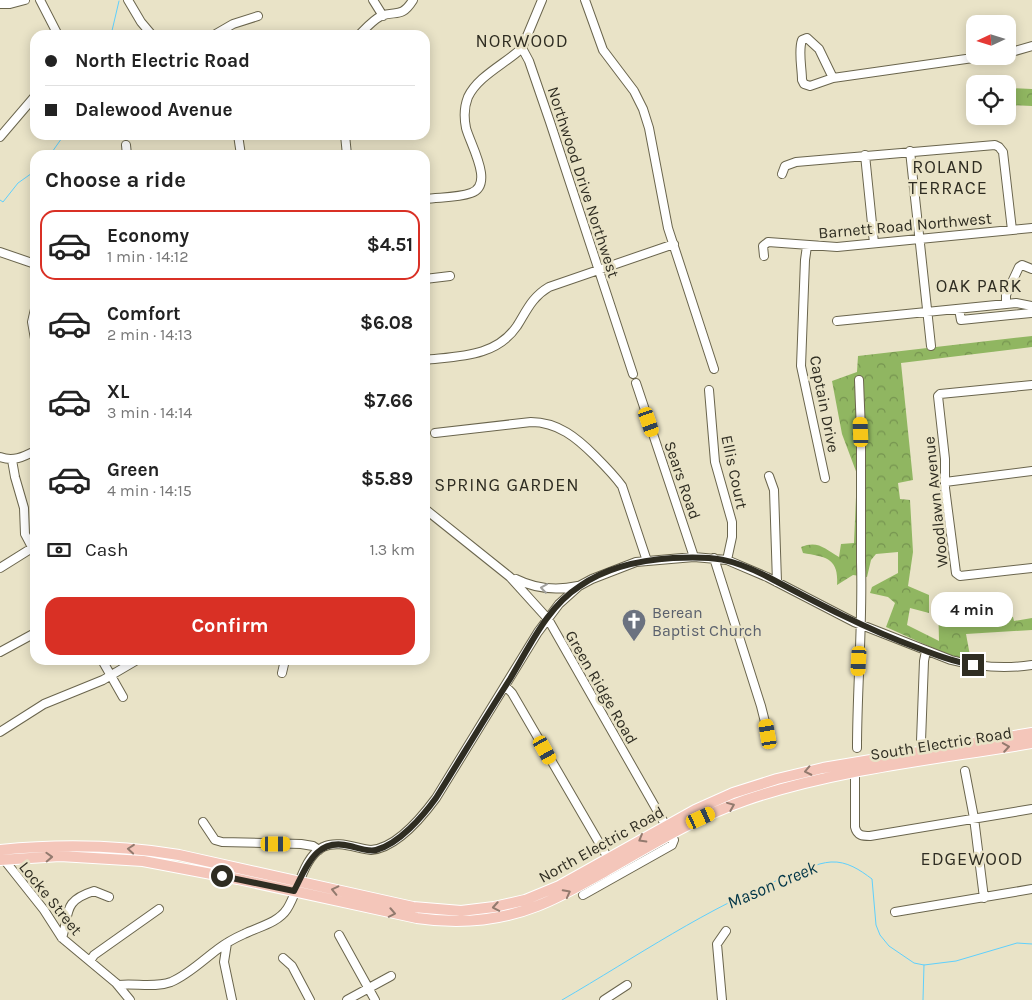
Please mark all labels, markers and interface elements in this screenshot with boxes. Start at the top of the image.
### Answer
north arrow [966,15,1016,65]
map controls [966,15,1016,125]
district label: NORWOOD [475,30,569,52]
text: North Electric Road [75,50,250,72]
button: locate [966,75,1016,125]
street label: Northwood Drive Northwest [544,84,623,280]
text: Dalewood Avenue [75,99,233,121]
district label: ROLAND TERRACE [908,156,988,199]
text: Choose a ride [45,167,186,193]
street label: Barnett Road Northwest [817,208,993,243]
icon: car [47,223,92,268]
text: Economy [107,225,189,247]
text: $4.51 [367,234,413,256]
text: 1 min · 14:12 [107,247,188,266]
district label: OAK PARK [936,275,1022,297]
icon: car [47,301,92,346]
text: Comfort [107,303,181,325]
text: $6.08 [360,312,413,334]
text: 2 min · 14:13 [107,325,193,344]
street label: Captain Drive [806,354,843,454]
icon: car [47,379,92,424]
text: XL [107,381,129,403]
text: $7.66 [363,390,413,412]
text: 3 min · 14:14 [107,403,192,422]
car [637,405,660,439]
car [852,417,869,447]
street label: Ellis Court [717,433,752,511]
street label: Woodlawn Avenue [919,435,952,568]
street label: Sears Road [660,439,705,522]
icon: car [47,457,92,502]
text: Green [107,459,159,481]
text: $5.89 [361,468,413,490]
district label: SPRING GARDEN [434,474,580,496]
text: 4 min · 14:15 [107,481,192,500]
icon: cash [45,536,73,564]
text: Cash [85,539,129,561]
text: 1.3 km [370,540,415,559]
one-way arrow [540,583,548,594]
callout: 4 min [932,592,1014,628]
button: Confirm [45,597,415,655]
text: 4 min [950,600,994,619]
place label: Berean Baptist Church [652,603,762,640]
church icon: Berean Baptist Church [621,608,647,642]
street label: Green Ridge Road [561,627,642,747]
car [850,646,867,676]
route end [962,654,984,676]
car [758,718,777,750]
street label: South Electric Road [869,723,1013,764]
car [531,733,558,767]
one-way arrow [1002,743,1011,753]
one-way arrow [803,765,812,776]
one-way arrow [726,801,735,812]
street label: North Electric Road [535,802,667,887]
car [684,805,717,831]
one-way arrow [638,833,647,843]
car [261,837,291,852]
one-way arrow [126,844,134,855]
district label: EDGEWOOD [921,848,1023,870]
one-way arrow [45,851,53,862]
water label: Mason Creek [724,856,821,914]
street label: Locke Street [15,858,86,939]
route start [211,865,233,887]
one-way arrow [331,885,340,896]
one-way arrow [562,889,571,899]
one-way arrow [491,901,500,911]
one-way arrow [388,907,397,918]

